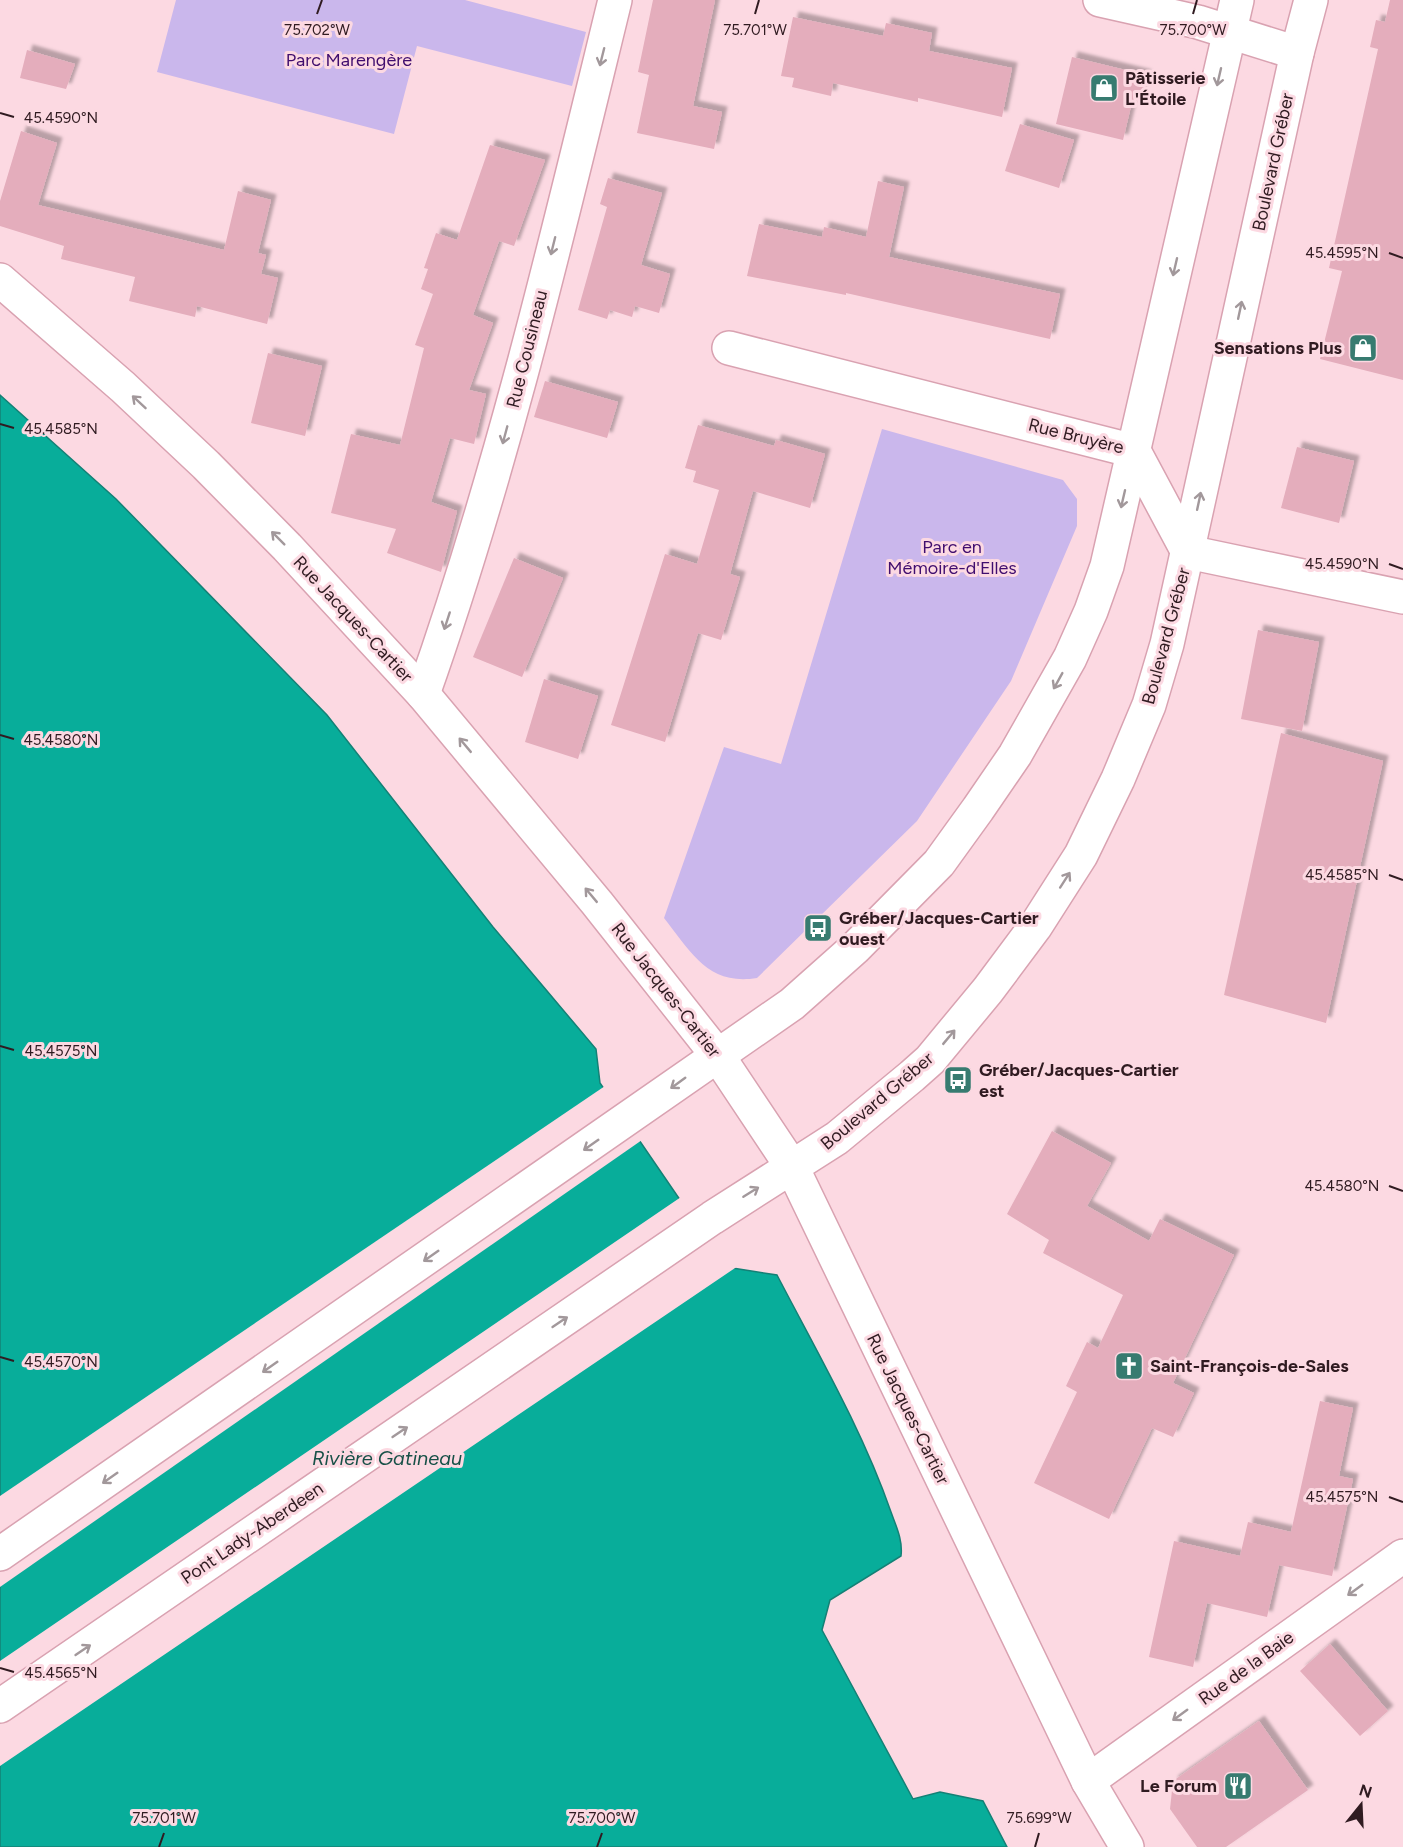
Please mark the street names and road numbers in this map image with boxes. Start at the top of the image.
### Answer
street label: Boulevard Gréber [1248,91,1298,233]
street label: Rue Cousineau [502,288,552,410]
street label: Rue Bruyère [1026,414,1126,459]
street label: Rue Jacques-Cartier [289,551,417,687]
street label: Boulevard Gréber [1137,565,1195,707]
street label: Rue Jacques-Cartier [607,918,725,1062]
street label: Boulevard Gréber [816,1047,938,1155]
street label: Rue Jacques-Cartier [862,1330,954,1488]
street label: Pont Lady-Aberdeen [177,1477,327,1589]
street label: Rue de la Baie [1194,1626,1298,1710]

